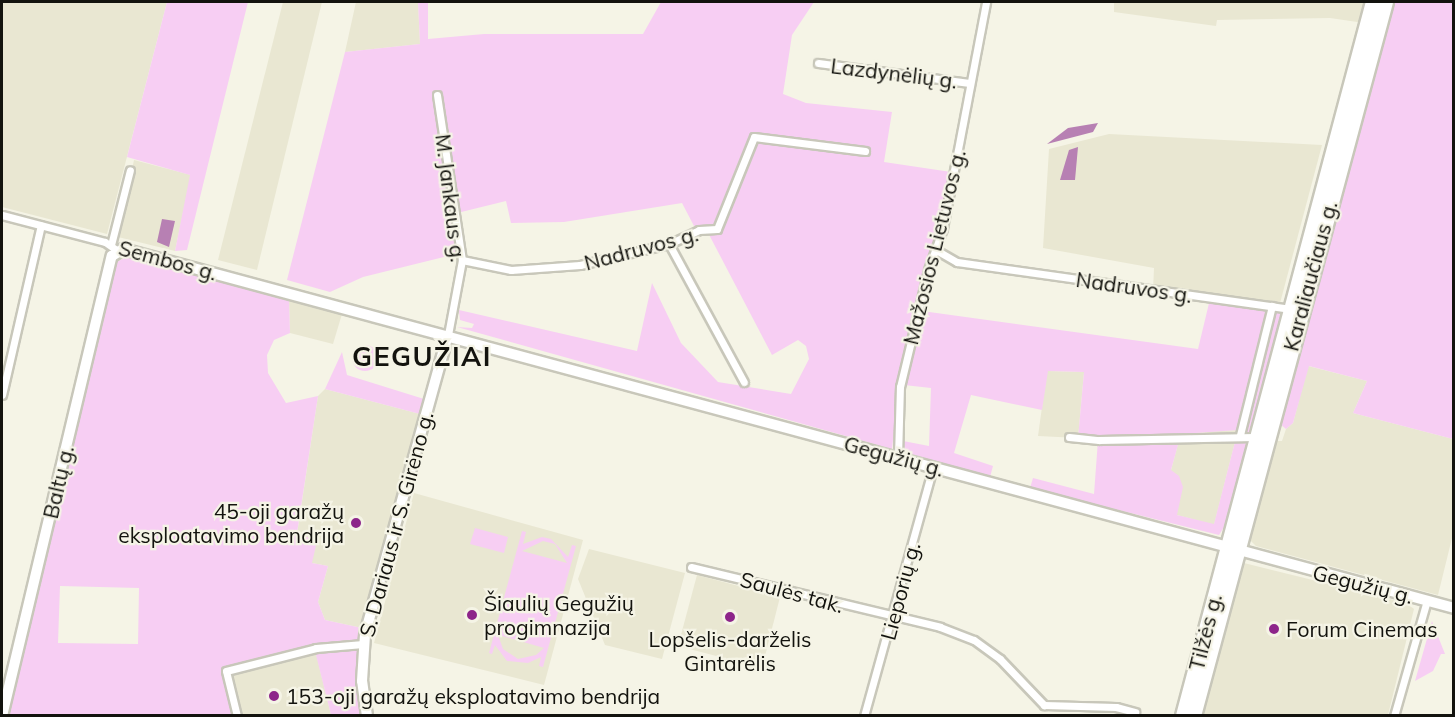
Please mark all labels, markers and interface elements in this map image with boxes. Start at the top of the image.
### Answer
street label: Lazdynėlių g. [829,53,959,93]
street label: M. Jankaus g. [431,133,471,263]
street label: Mažosios Lietuvos g. [898,147,970,347]
street label: Karaliaučiaus g. [1278,198,1342,354]
street label: Nadruvos g. [581,221,701,275]
street label: Sembos g. [116,235,220,285]
street label: Nadruvos g. [1074,266,1194,308]
district label: GEGUŽIAI [352,341,492,373]
street label: S. Dariaus ir S. Girėno g. [354,408,438,640]
street label: Gegužių g. [841,431,947,481]
street label: Baltų g. [37,443,79,521]
place label: 45-oji garažų eksploatavimo bendrija [118,498,344,548]
marker: 45-oji garažų eksploatavimo bendrija [349,516,363,530]
street label: Lieporių g. [875,539,925,643]
street label: Gegužių g. [1310,559,1416,609]
street label: Saulės tak. [738,566,846,618]
place label: Šiaulių Gegužių progimnazija [484,590,634,640]
street label: Tilžės g. [1183,591,1227,673]
marker: Šiaulių Gegužių progimnazija [465,608,479,622]
marker: Lopšelis-darželis Gintarėlis [723,610,737,624]
place label: Forum Cinemas [1286,616,1438,642]
marker: Forum Cinemas [1267,622,1281,636]
place label: Lopšelis-darželis Gintarėlis [649,626,811,676]
place label: 153-oji garažų eksploatavimo bendrija [286,683,660,709]
marker: 153-oji garažų eksploatavimo bendrija [267,689,281,703]

